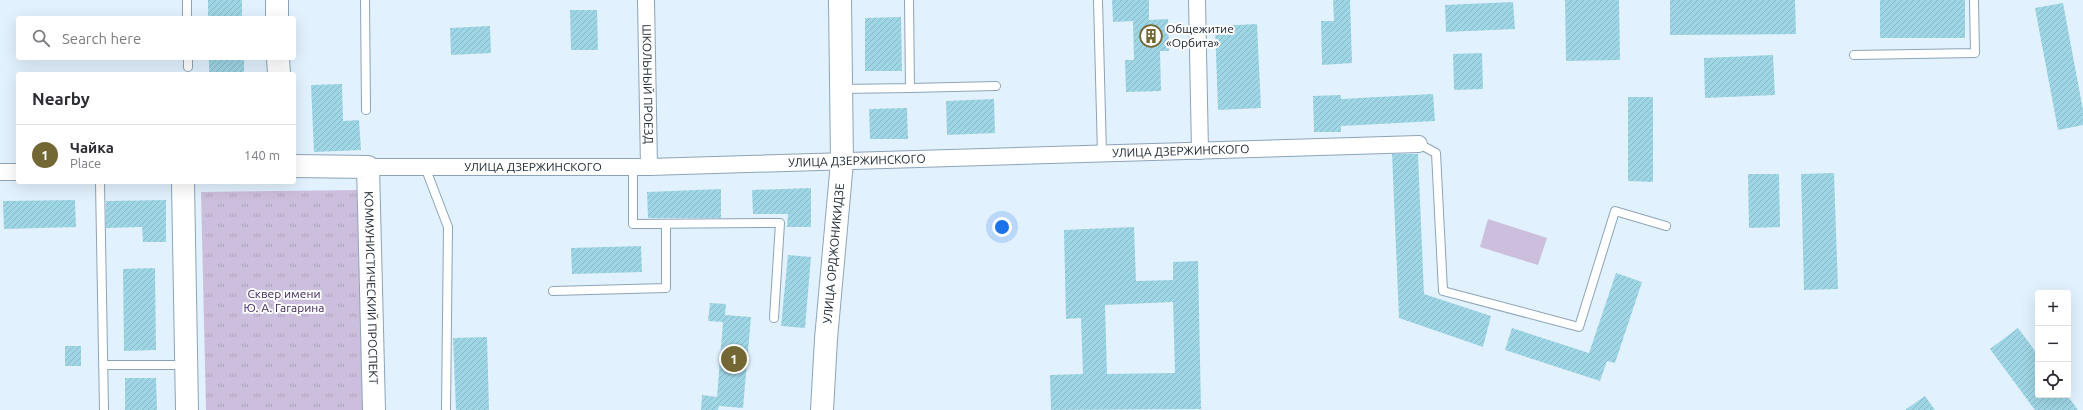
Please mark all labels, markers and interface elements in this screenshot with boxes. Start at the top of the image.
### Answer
search box [16,16,296,60]
place label: Общежитие «Орбита» [1166,22,1234,49]
building icon: Общежитие «Орбита» [1138,23,1164,49]
street label: ШКОЛЬНЫЙ ПРОЕЗД [640,24,656,144]
icon: search [30,27,52,49]
text: Search here [62,30,141,47]
text: Nearby [32,89,90,108]
text: Чайка [70,139,114,156]
street label: УЛИЦА ДЗЕРЖИНСКОГО [1112,142,1250,159]
text: 1 [41,148,49,162]
text: 140 m [244,148,280,162]
street label: УЛИЦА ДЗЕРЖИНСКОГО [788,152,926,169]
text: Place [70,156,101,170]
street label: УЛИЦА ДЗЕРЖИНСКОГО [464,160,602,173]
street label: УЛИЦА ОРДЖОНИКИДЗЕ [820,182,846,324]
street label: КОММУНИСТИЧЕСКИЙ ПРОСПЕКТ [363,191,380,385]
your location [992,217,1012,237]
park label: Сквер имени Ю. А. Гагарина [244,287,324,314]
map controls [2035,290,2071,398]
button: + [2035,290,2071,326]
button: − [2035,326,2071,362]
pin: 1 [721,344,747,374]
button: locate [2035,362,2071,398]

